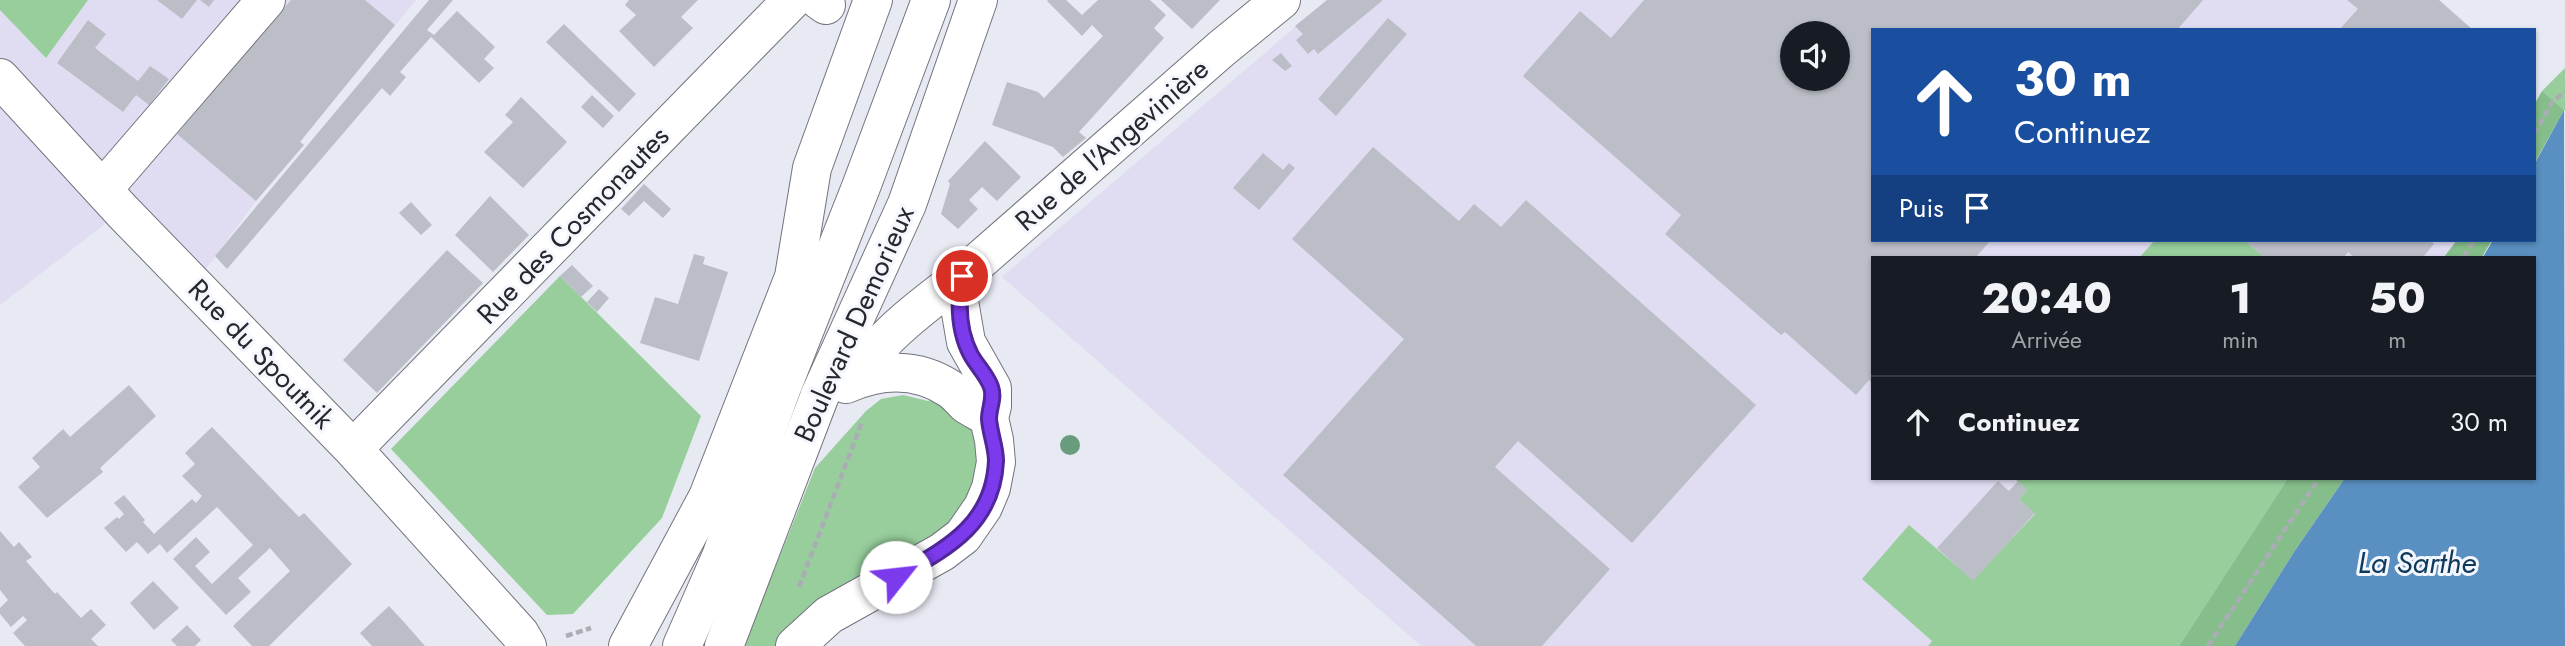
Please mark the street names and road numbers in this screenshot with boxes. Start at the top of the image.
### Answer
street label: Rue de l'Angevinière [1006,49,1218,241]
street label: Rue des Cosmonautes [467,117,679,333]
street label: Boulevard Demorieux [784,199,925,448]
street label: Rue du Spoutnik [179,270,344,439]

